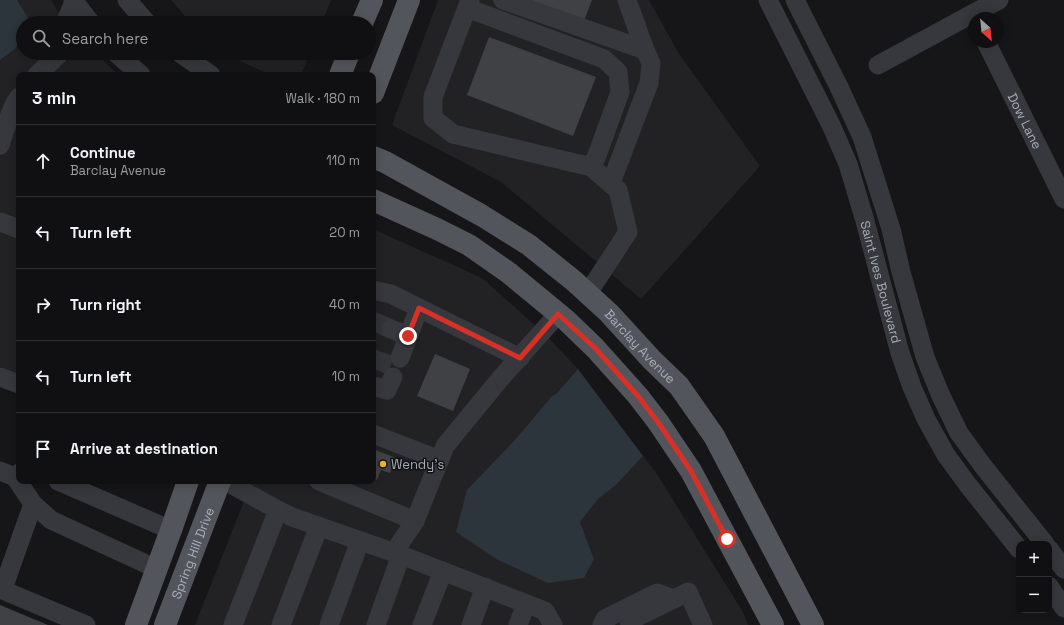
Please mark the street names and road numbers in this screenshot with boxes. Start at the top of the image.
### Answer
street label: Dow Lane [1004,90,1046,152]
street label: Saint Ives Boulevard [857,219,906,345]
street label: Barclay Avenue [601,306,680,387]
street label: Spring Hill Drive [167,505,218,601]

